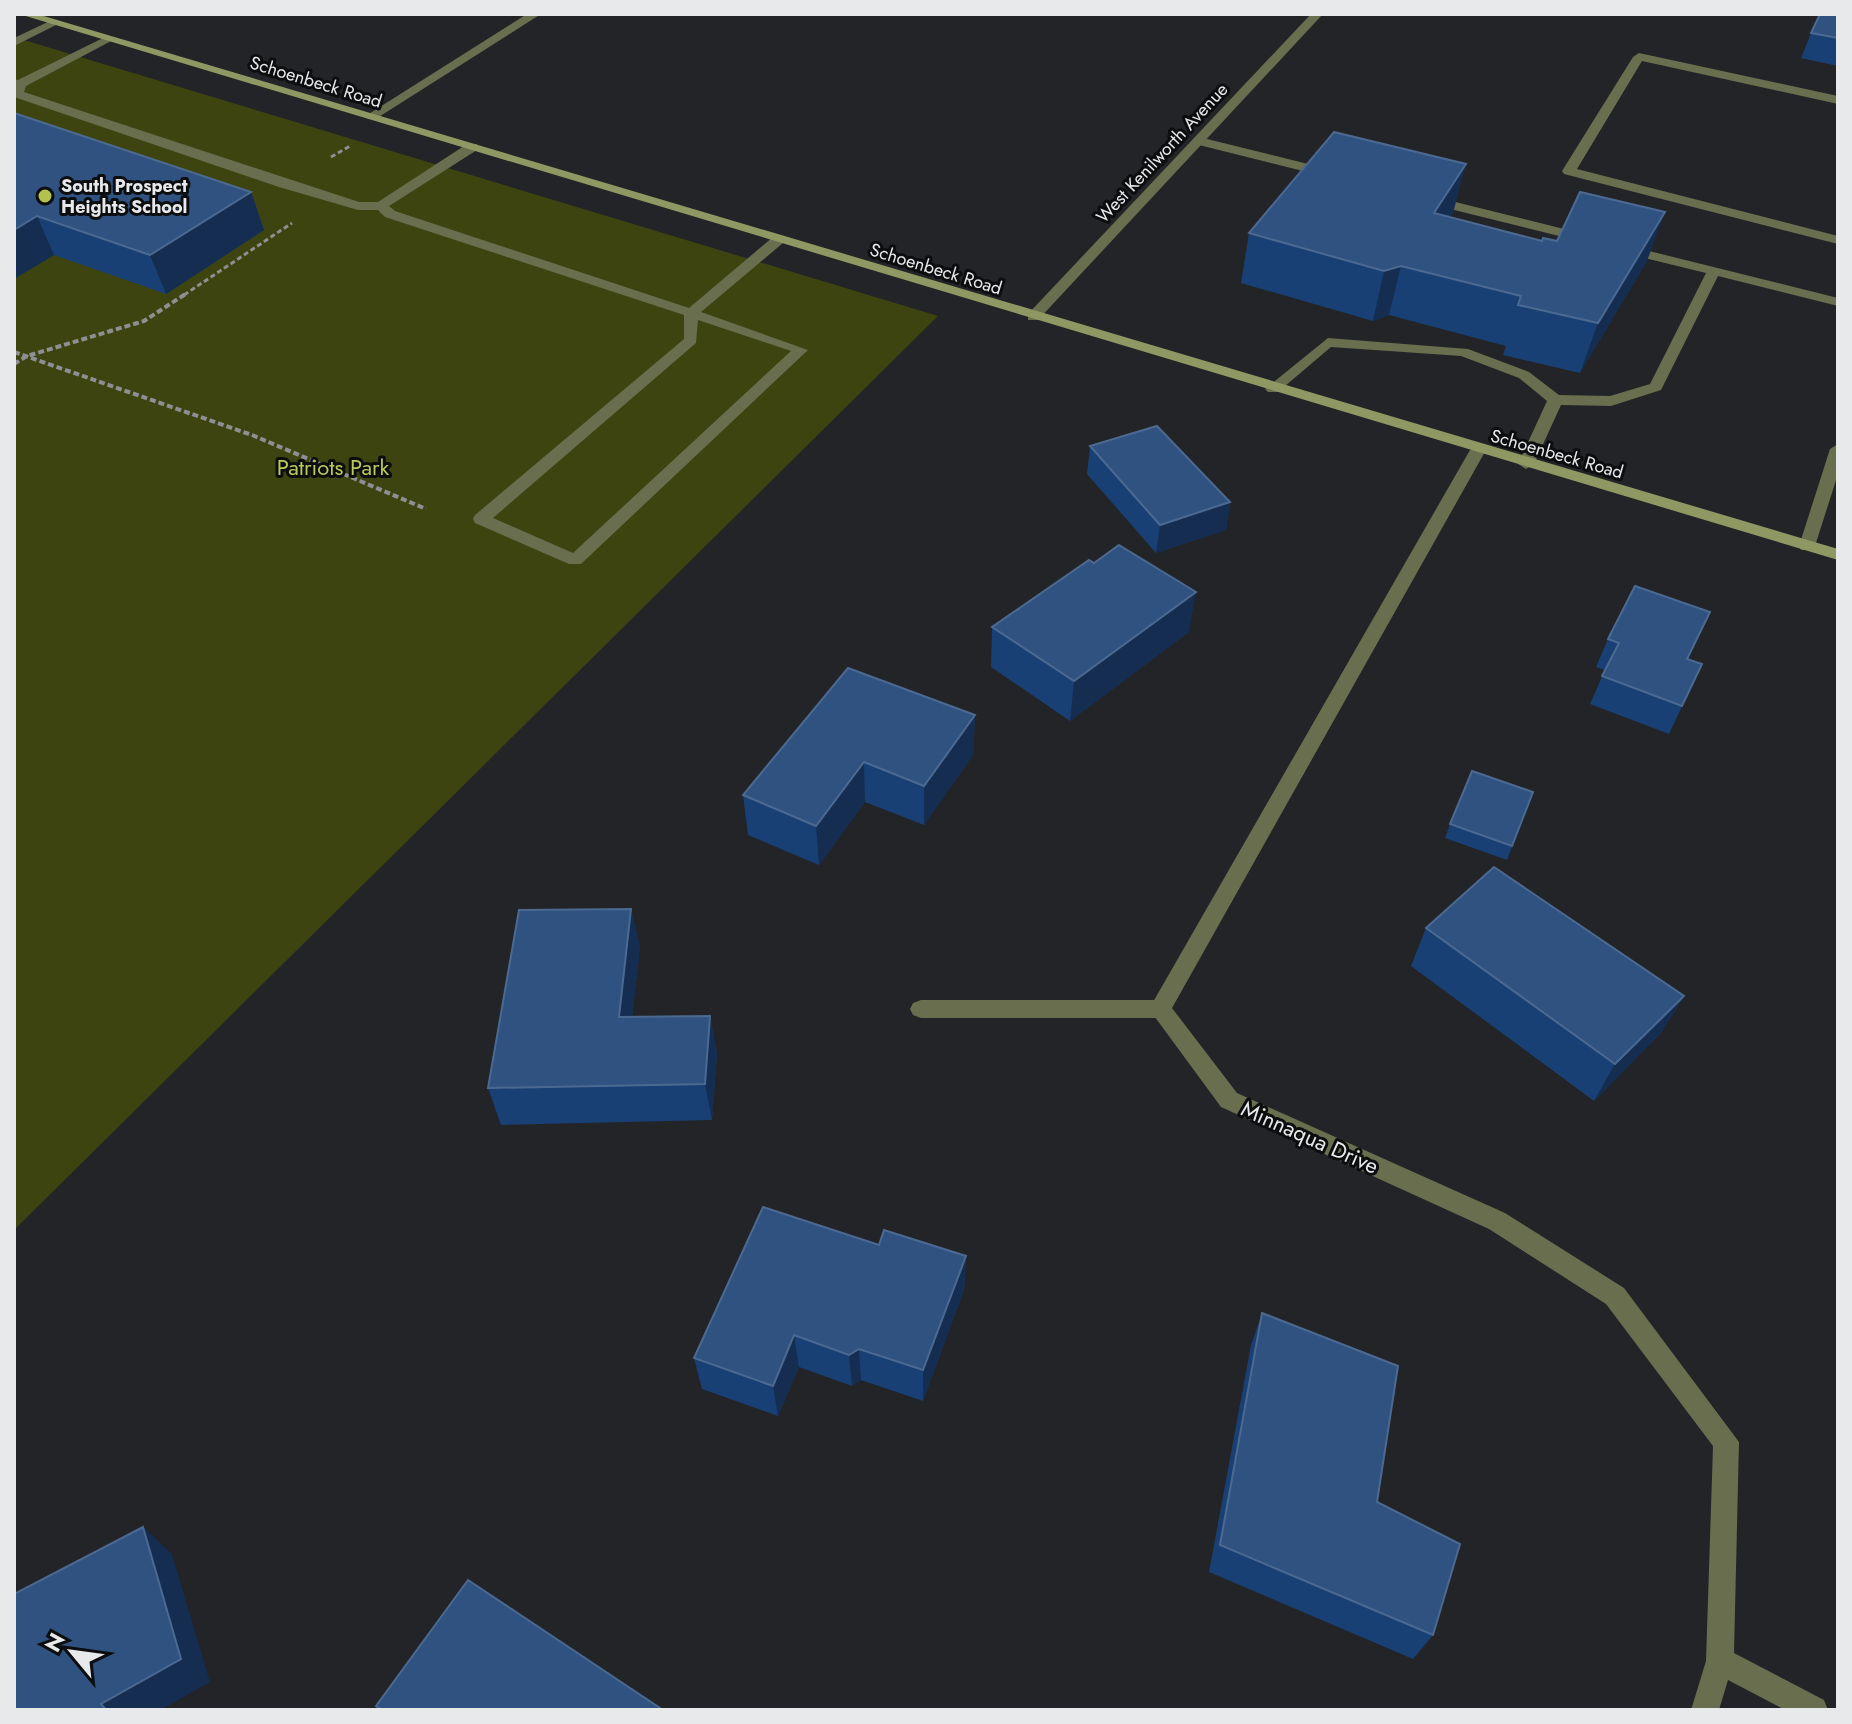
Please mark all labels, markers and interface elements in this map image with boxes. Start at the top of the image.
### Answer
street label: Schoenbeck Road [247,50,385,114]
street label: West Kenilworth Avenue [1090,77,1234,229]
place label: South Prospect Heights School [61,173,188,220]
marker: South Prospect Heights School [36,187,54,205]
street label: Schoenbeck Road [867,237,1005,301]
street label: Schoenbeck Road [1488,423,1626,485]
park label: Patriots Park [277,451,390,483]
street label: Minnaqua Drive [1236,1092,1384,1182]
north arrow [32,1612,112,1692]
text: N [36,1627,73,1658]

